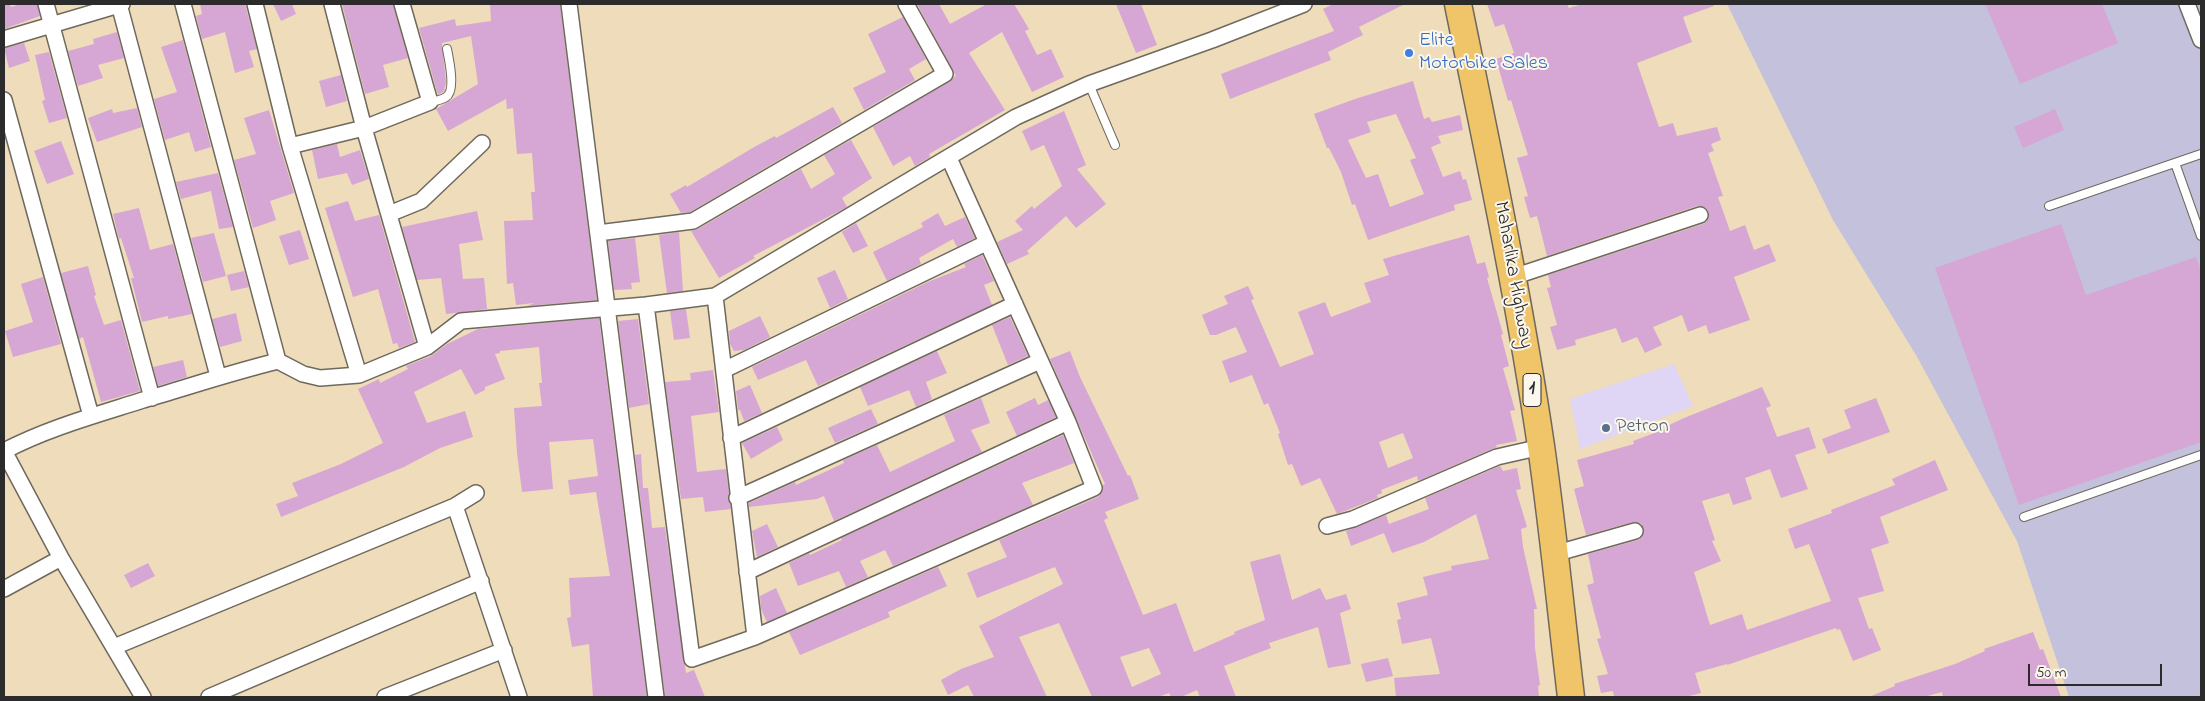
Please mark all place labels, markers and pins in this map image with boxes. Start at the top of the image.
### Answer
place label: Elite Motorbike Sales [1419,30,1548,77]
marker: Elite Motorbike Sales [1403,47,1415,59]
place label: Petron [1616,416,1669,440]
marker: Petron [1600,422,1612,434]

